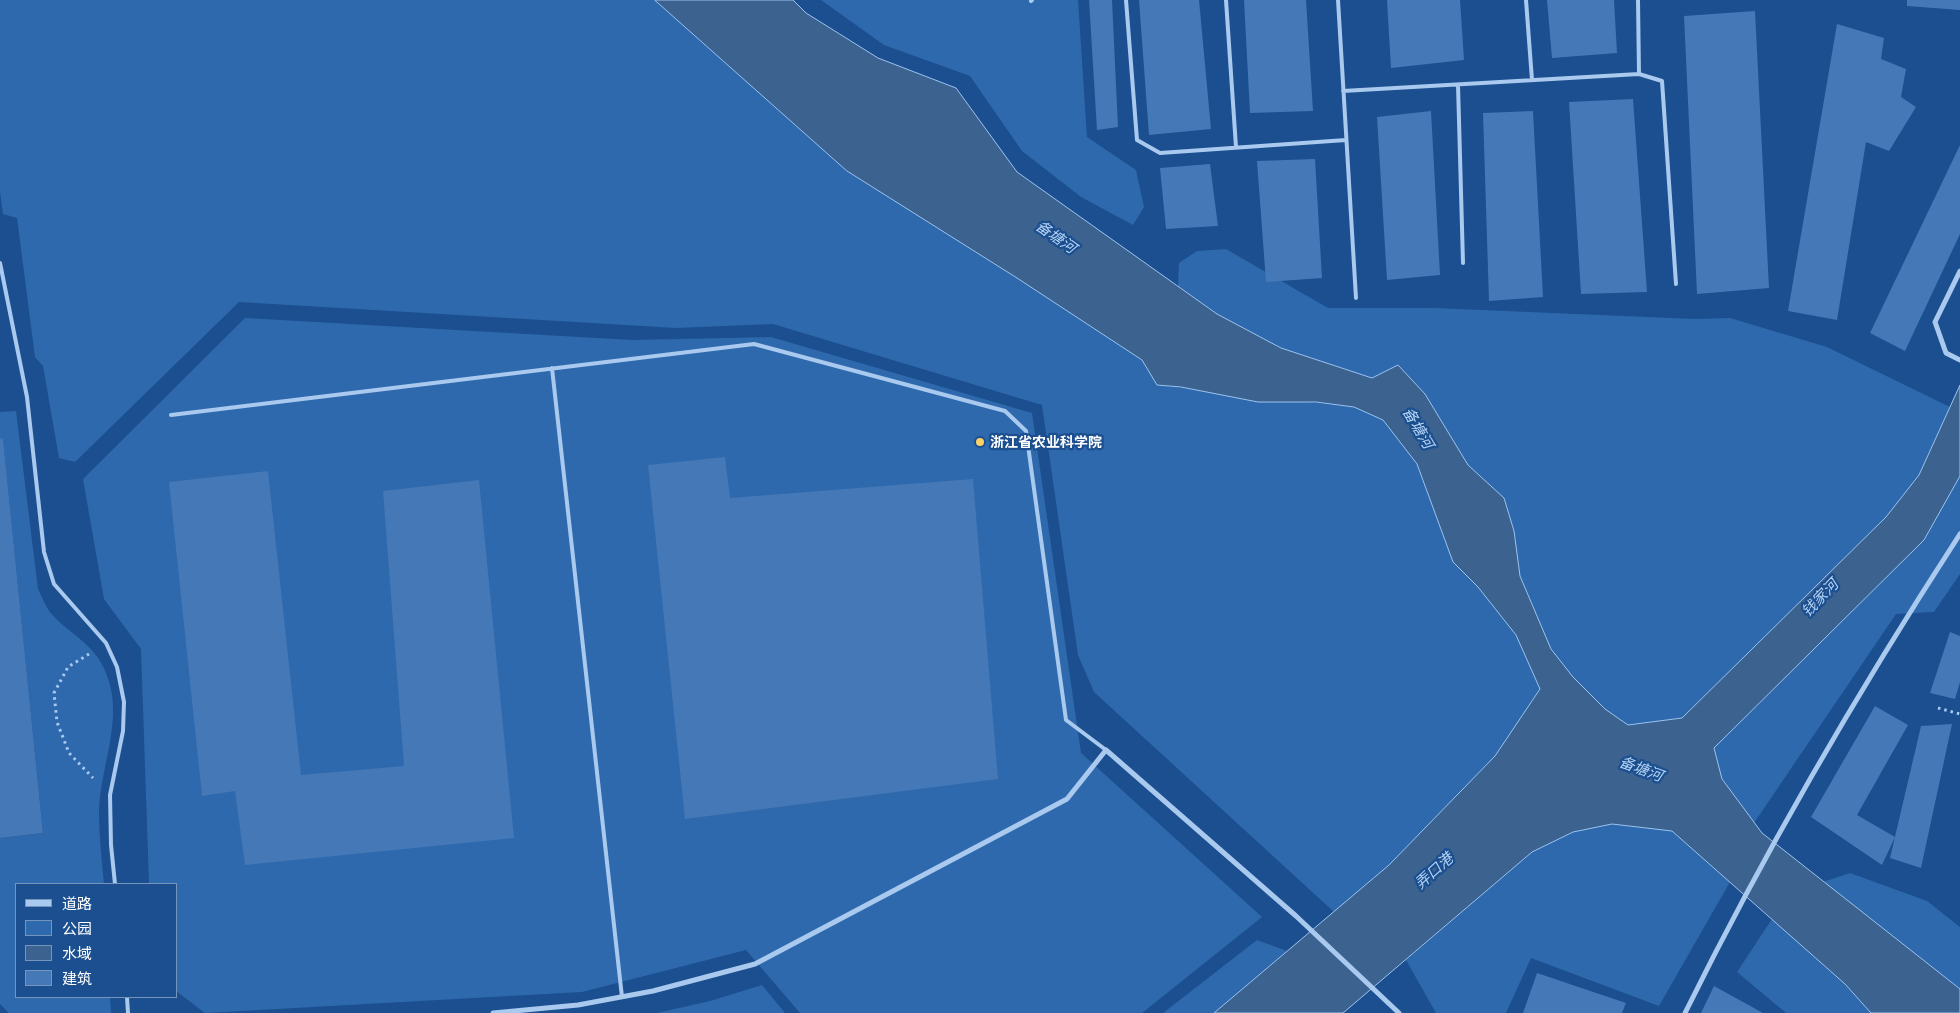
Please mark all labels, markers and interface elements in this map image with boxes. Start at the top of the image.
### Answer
water label: 备塘河 [1032,217,1080,257]
water label: 备塘河 [1399,404,1437,452]
place label: 浙江省农业科学院 [990,434,1102,450]
marker: 浙江省农业科学院 [974,436,986,448]
water label: 钱家河 [1798,576,1842,620]
water label: 备塘河 [1617,753,1665,785]
water label: 弄口港 [1411,849,1457,893]
legend [15,883,178,998]
text: 道路 [62,895,92,912]
text: 公园 [62,920,92,937]
text: 水域 [62,945,92,962]
text: 建筑 [62,970,92,987]

